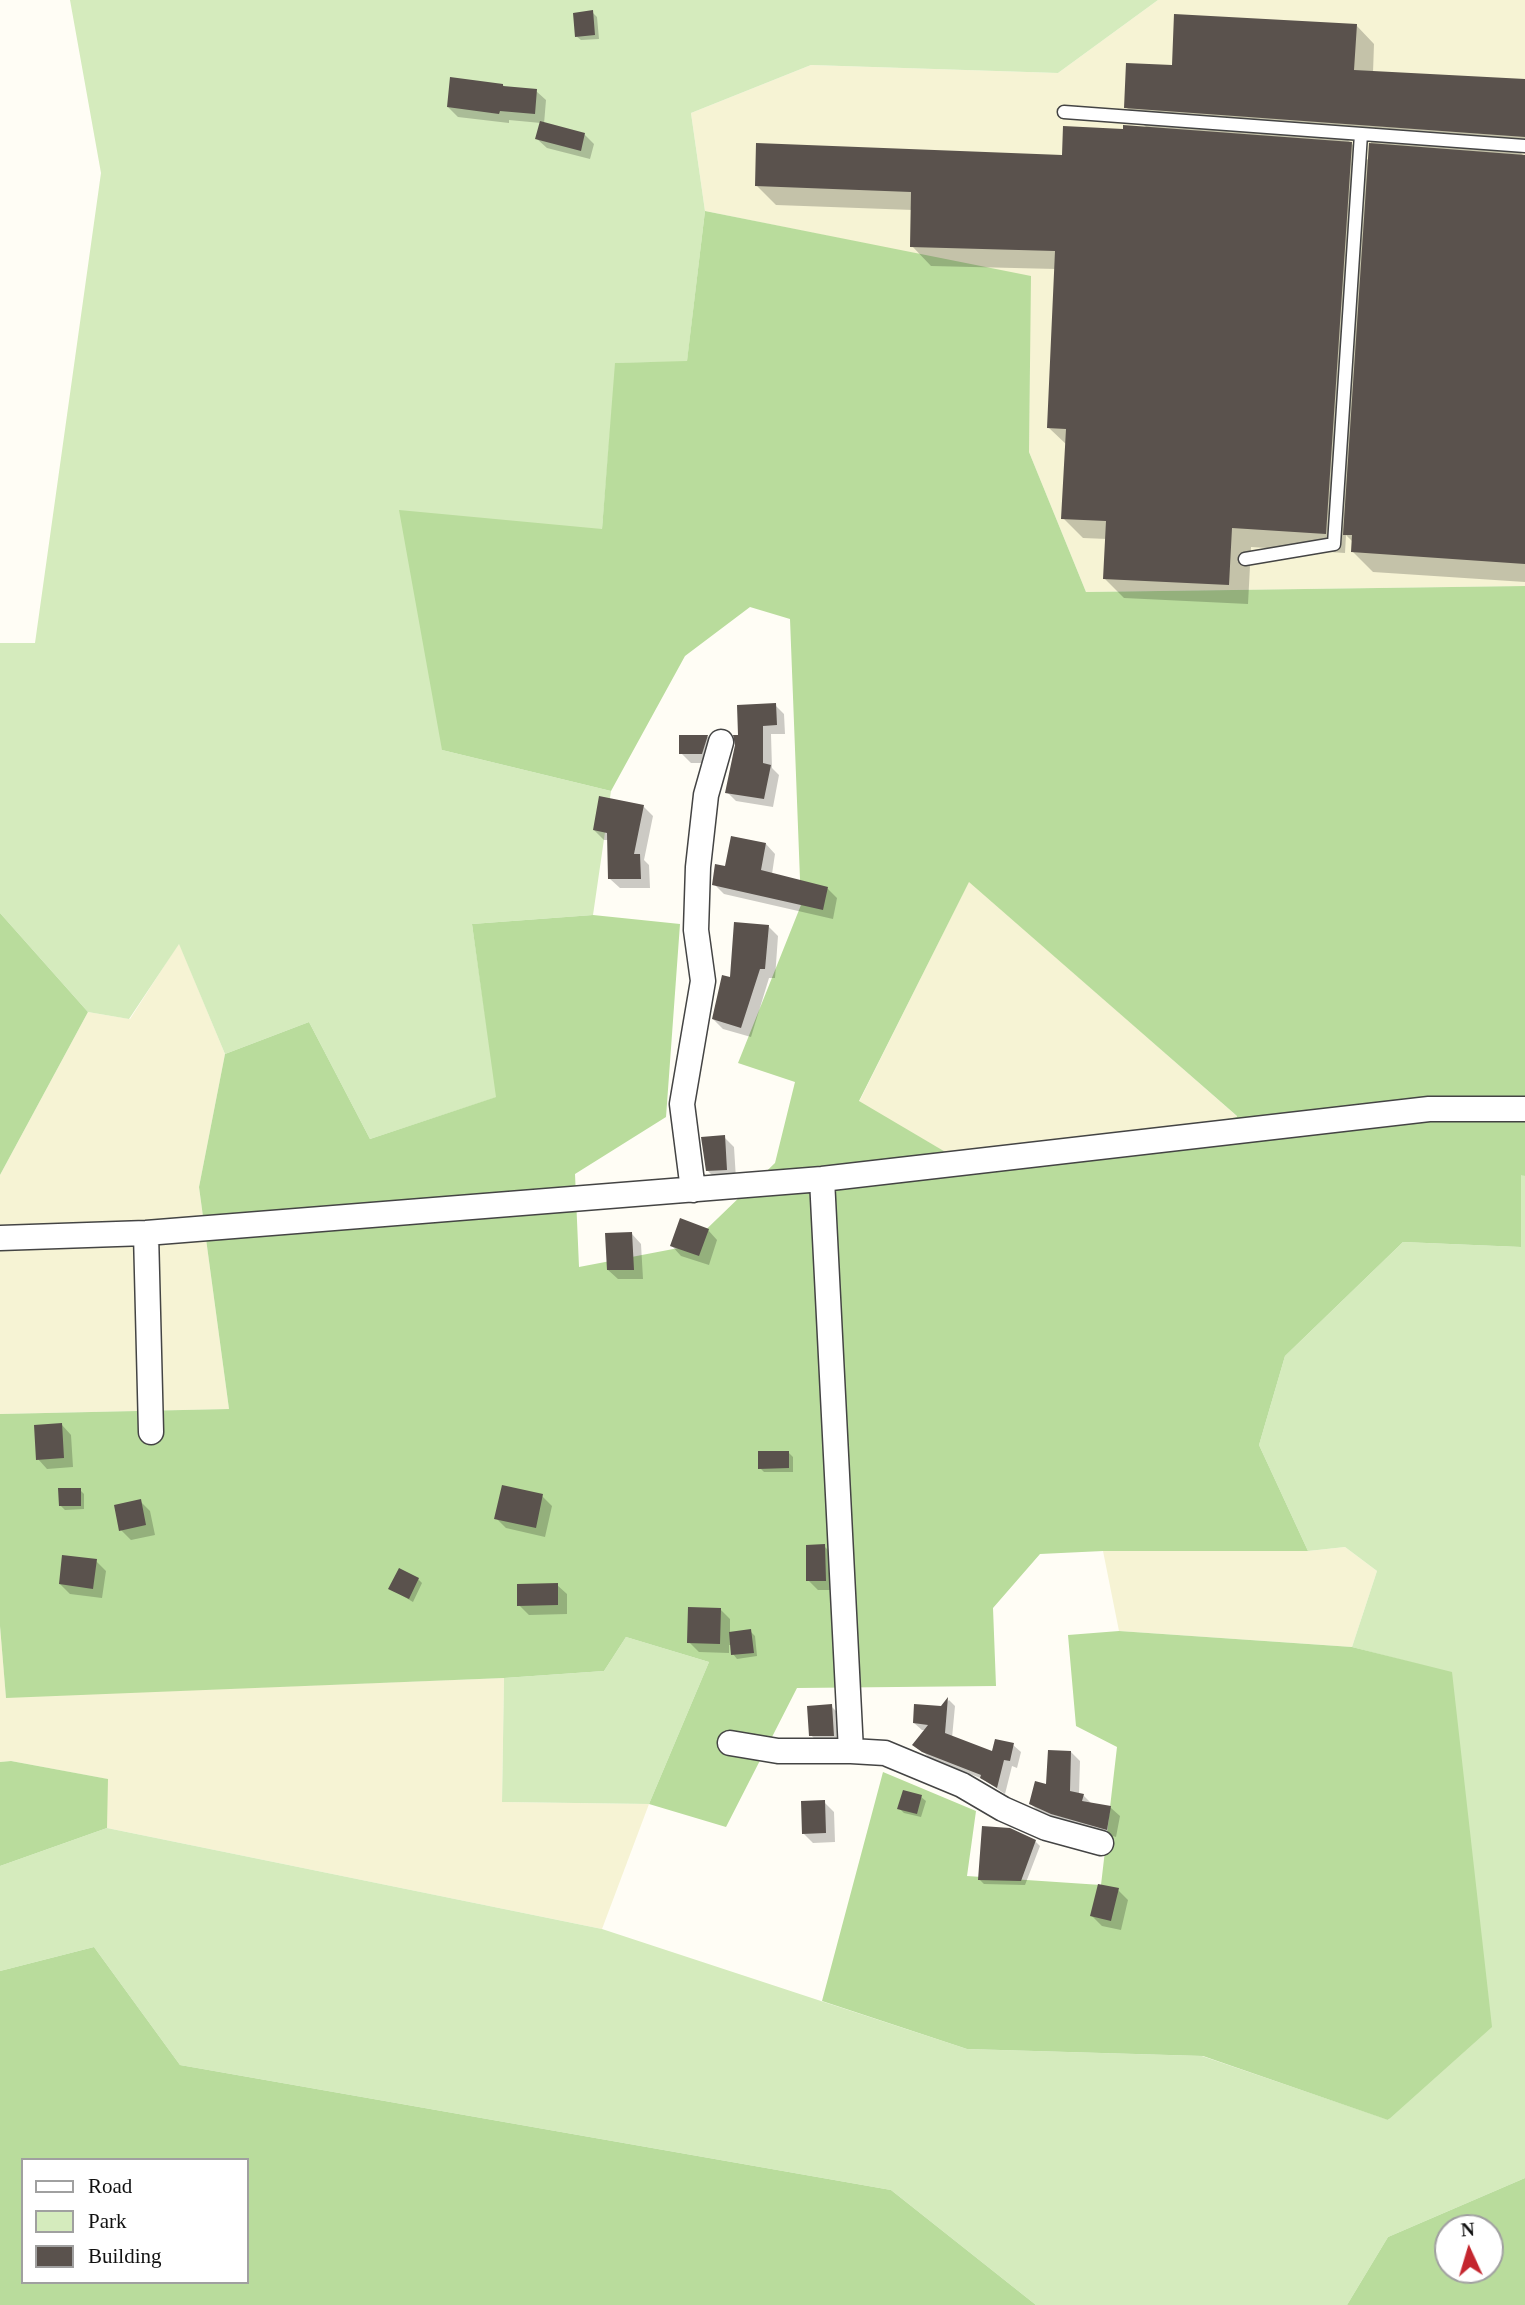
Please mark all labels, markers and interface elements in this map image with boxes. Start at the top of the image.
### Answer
legend [21,2158,248,2284]
text: Road [88,2174,132,2198]
text: Park [88,2209,127,2233]
north arrow [1434,2214,1504,2284]
text: N [1460,2219,1475,2241]
text: Building [88,2244,162,2268]

